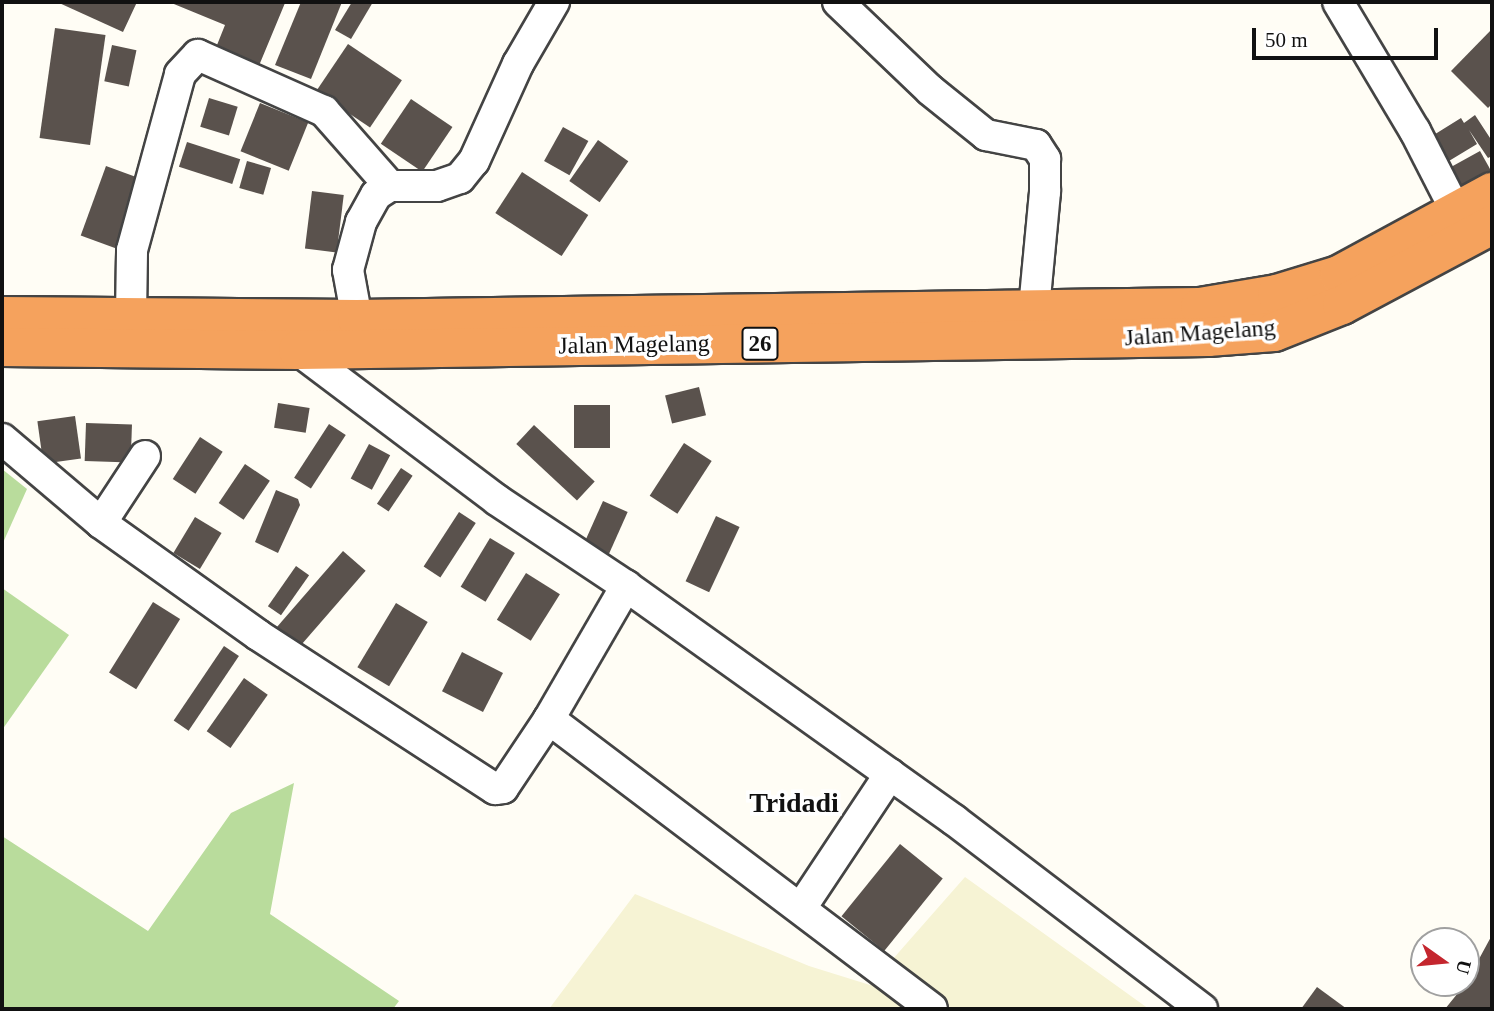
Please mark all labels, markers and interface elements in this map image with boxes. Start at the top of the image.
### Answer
scale bar [1256,14,1442,58]
text: 50 m [1265,28,1308,52]
street label: Jalan Magelang [1124,313,1276,353]
road number: 26 [741,324,779,364]
street label: Jalan Magelang [558,329,710,361]
district label: Tridadi [749,786,839,820]
north arrow [1410,927,1480,997]
text: U [1452,958,1476,976]

